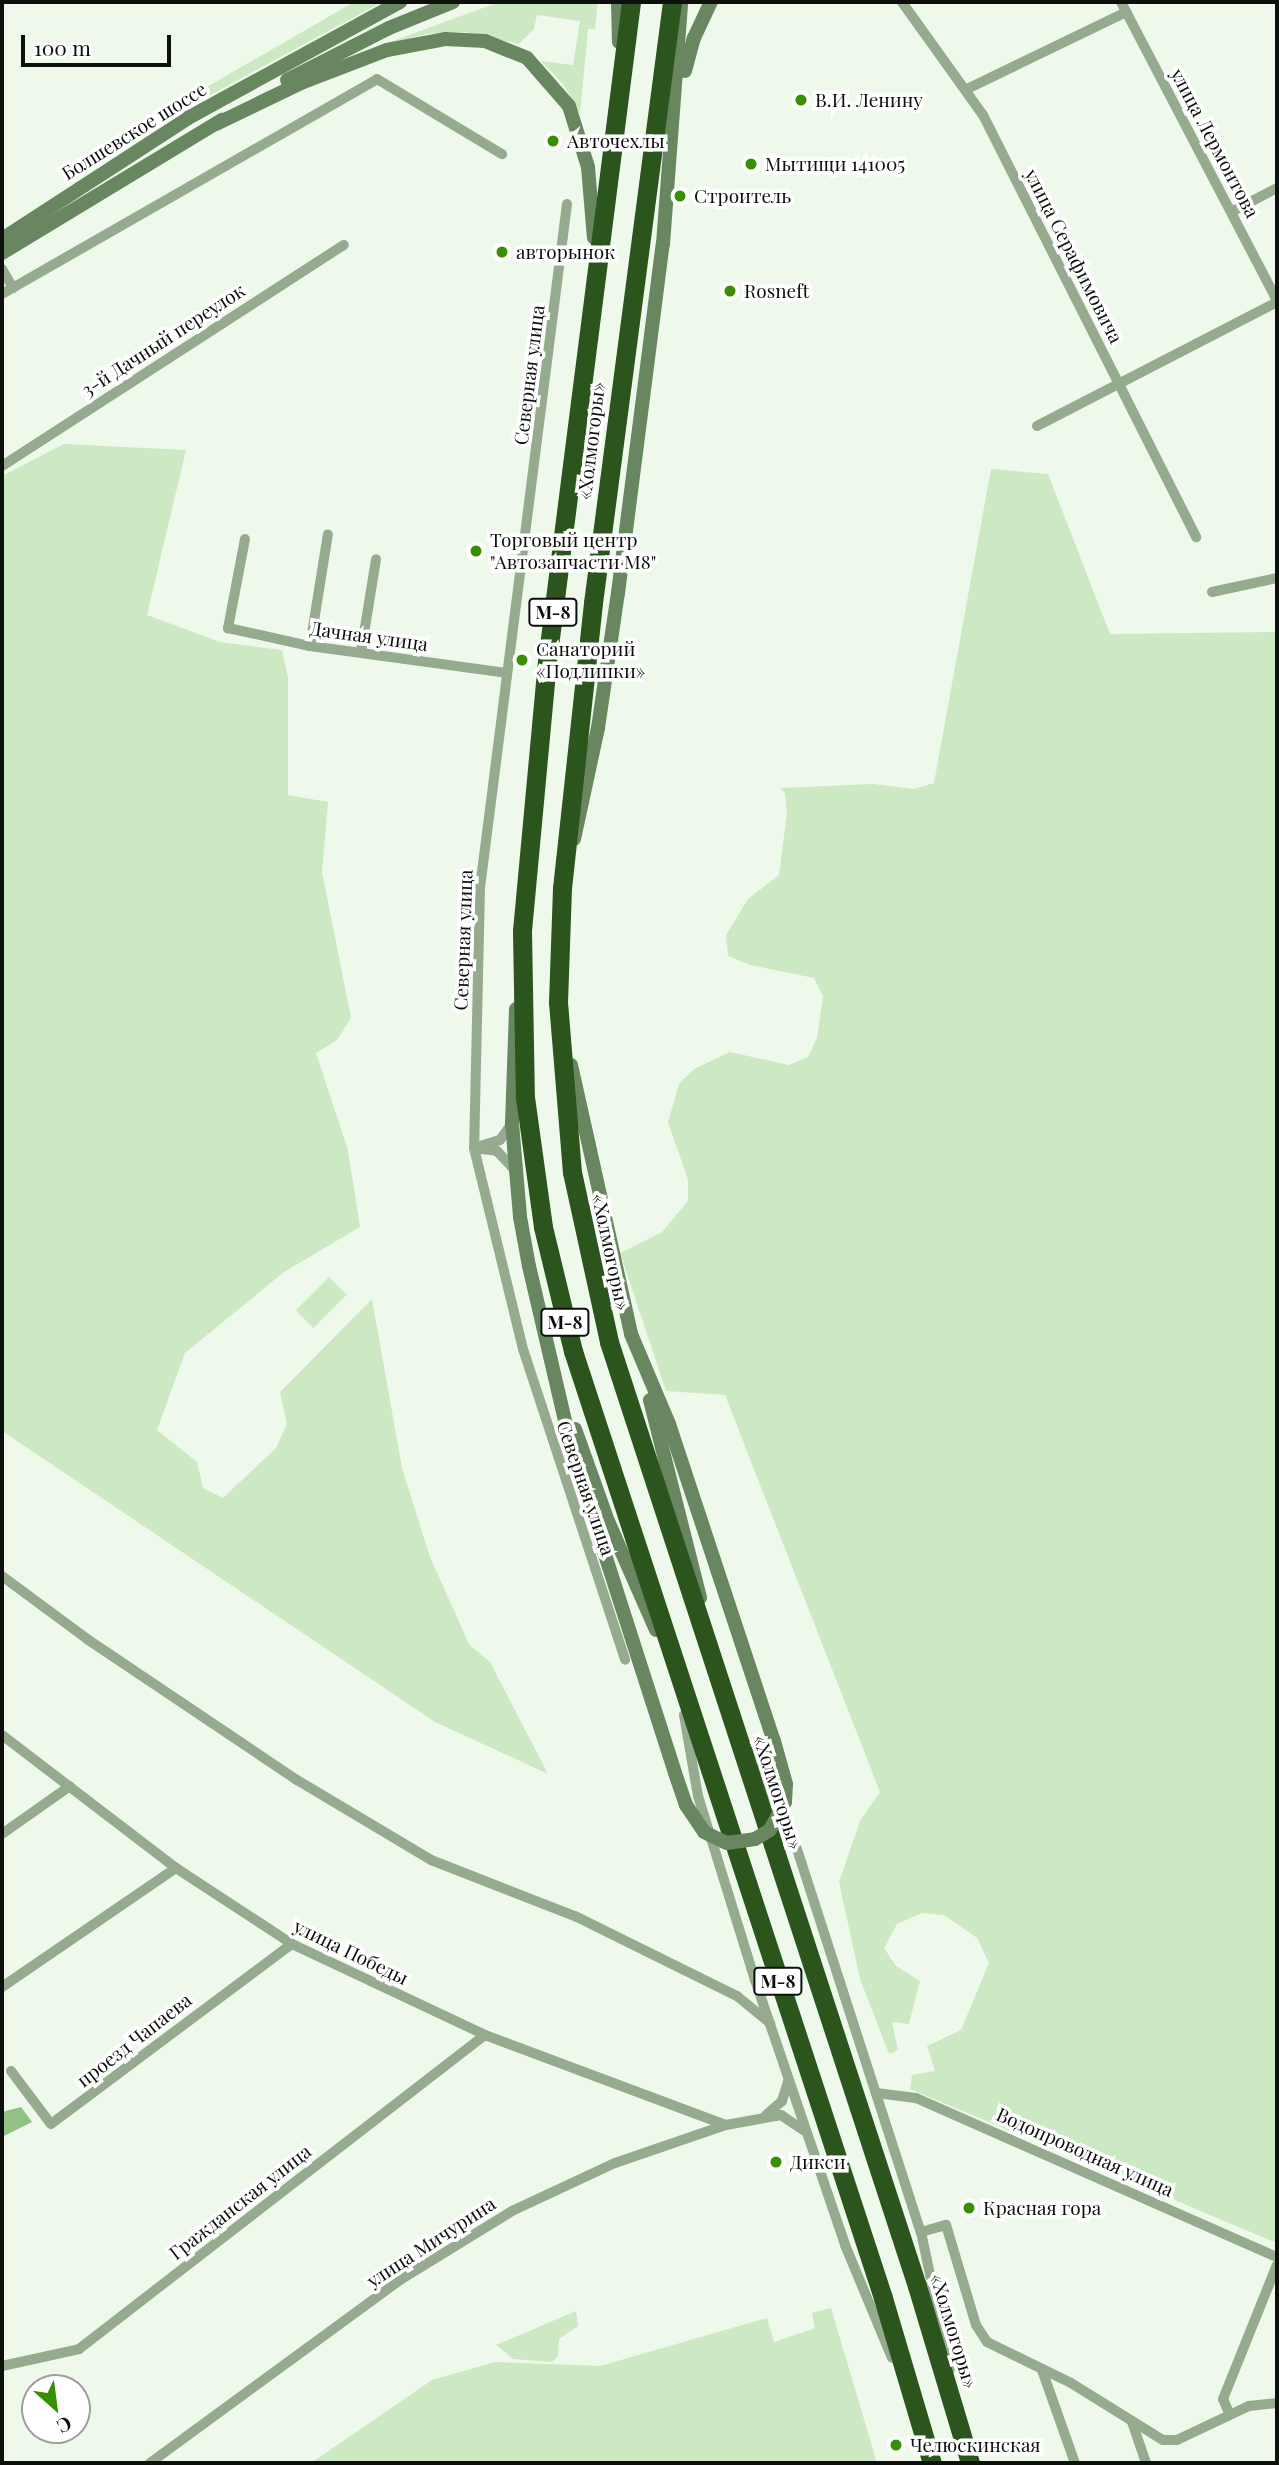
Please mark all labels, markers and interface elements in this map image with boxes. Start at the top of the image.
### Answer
scale bar [24,21,175,65]
text: 100 m [34,33,91,61]
street label: улица Лермонтова [1166,64,1264,222]
street label: Болшевское шоссе [57,77,211,185]
place label: В.И. Ленину [815,89,923,111]
marker: В.И. Ленину [793,92,809,108]
place label: Авточехлы [567,130,665,152]
marker: Авточехлы [545,133,561,149]
place label: Мытищи 141005 [765,153,905,175]
marker: Мытищи 141005 [743,156,759,172]
street label: улица Серафимовича [1020,165,1128,347]
place label: Строитель [694,185,791,207]
marker: Строитель [672,188,688,204]
place label: авторынок [516,241,615,263]
marker: авторынок [494,244,510,260]
street label: 3-й Дачный переулок [77,279,249,401]
place label: Rosneft [744,280,809,302]
marker: Rosneft [722,283,738,299]
street label: Северная улица [509,304,549,446]
street label: «Холмогоры» [572,381,610,501]
place label: Торговый центр "Автозапчасти М8" [490,529,656,573]
marker: Торговый центр "Автозапчасти М8" [468,543,484,559]
road number: М-8 [527,598,579,626]
street label: Дачная улица [309,616,429,656]
place label: Санаторий «Подлипки» [536,638,645,682]
marker: Санаторий «Подлипки» [514,652,530,668]
street label: Северная улица [449,869,477,1011]
street label: «Холмогоры» [587,1191,635,1313]
road number: М-8 [539,1308,591,1336]
street label: Северная улица [552,1418,620,1558]
street label: «Холмогоры» [749,1732,807,1852]
street label: улица Победы [290,1914,412,1990]
road number: М-8 [752,1966,804,1996]
street label: проезд Чапаева [72,1988,196,2092]
street label: Водопроводная улица [993,2103,1177,2201]
street label: Гражданская улица [165,2140,315,2264]
place label: Дикси [790,2151,846,2173]
marker: Дикси [768,2154,784,2170]
street label: улица Мичурина [362,2192,500,2292]
place label: Красная гора [983,2197,1101,2219]
marker: Красная гора [961,2200,977,2216]
street label: «Холмогоры» [926,2271,982,2391]
north arrow [21,2374,91,2444]
text: С [53,2411,77,2440]
place label: Челюскинская [910,2434,1041,2456]
marker: Челюскинская [888,2437,904,2453]

